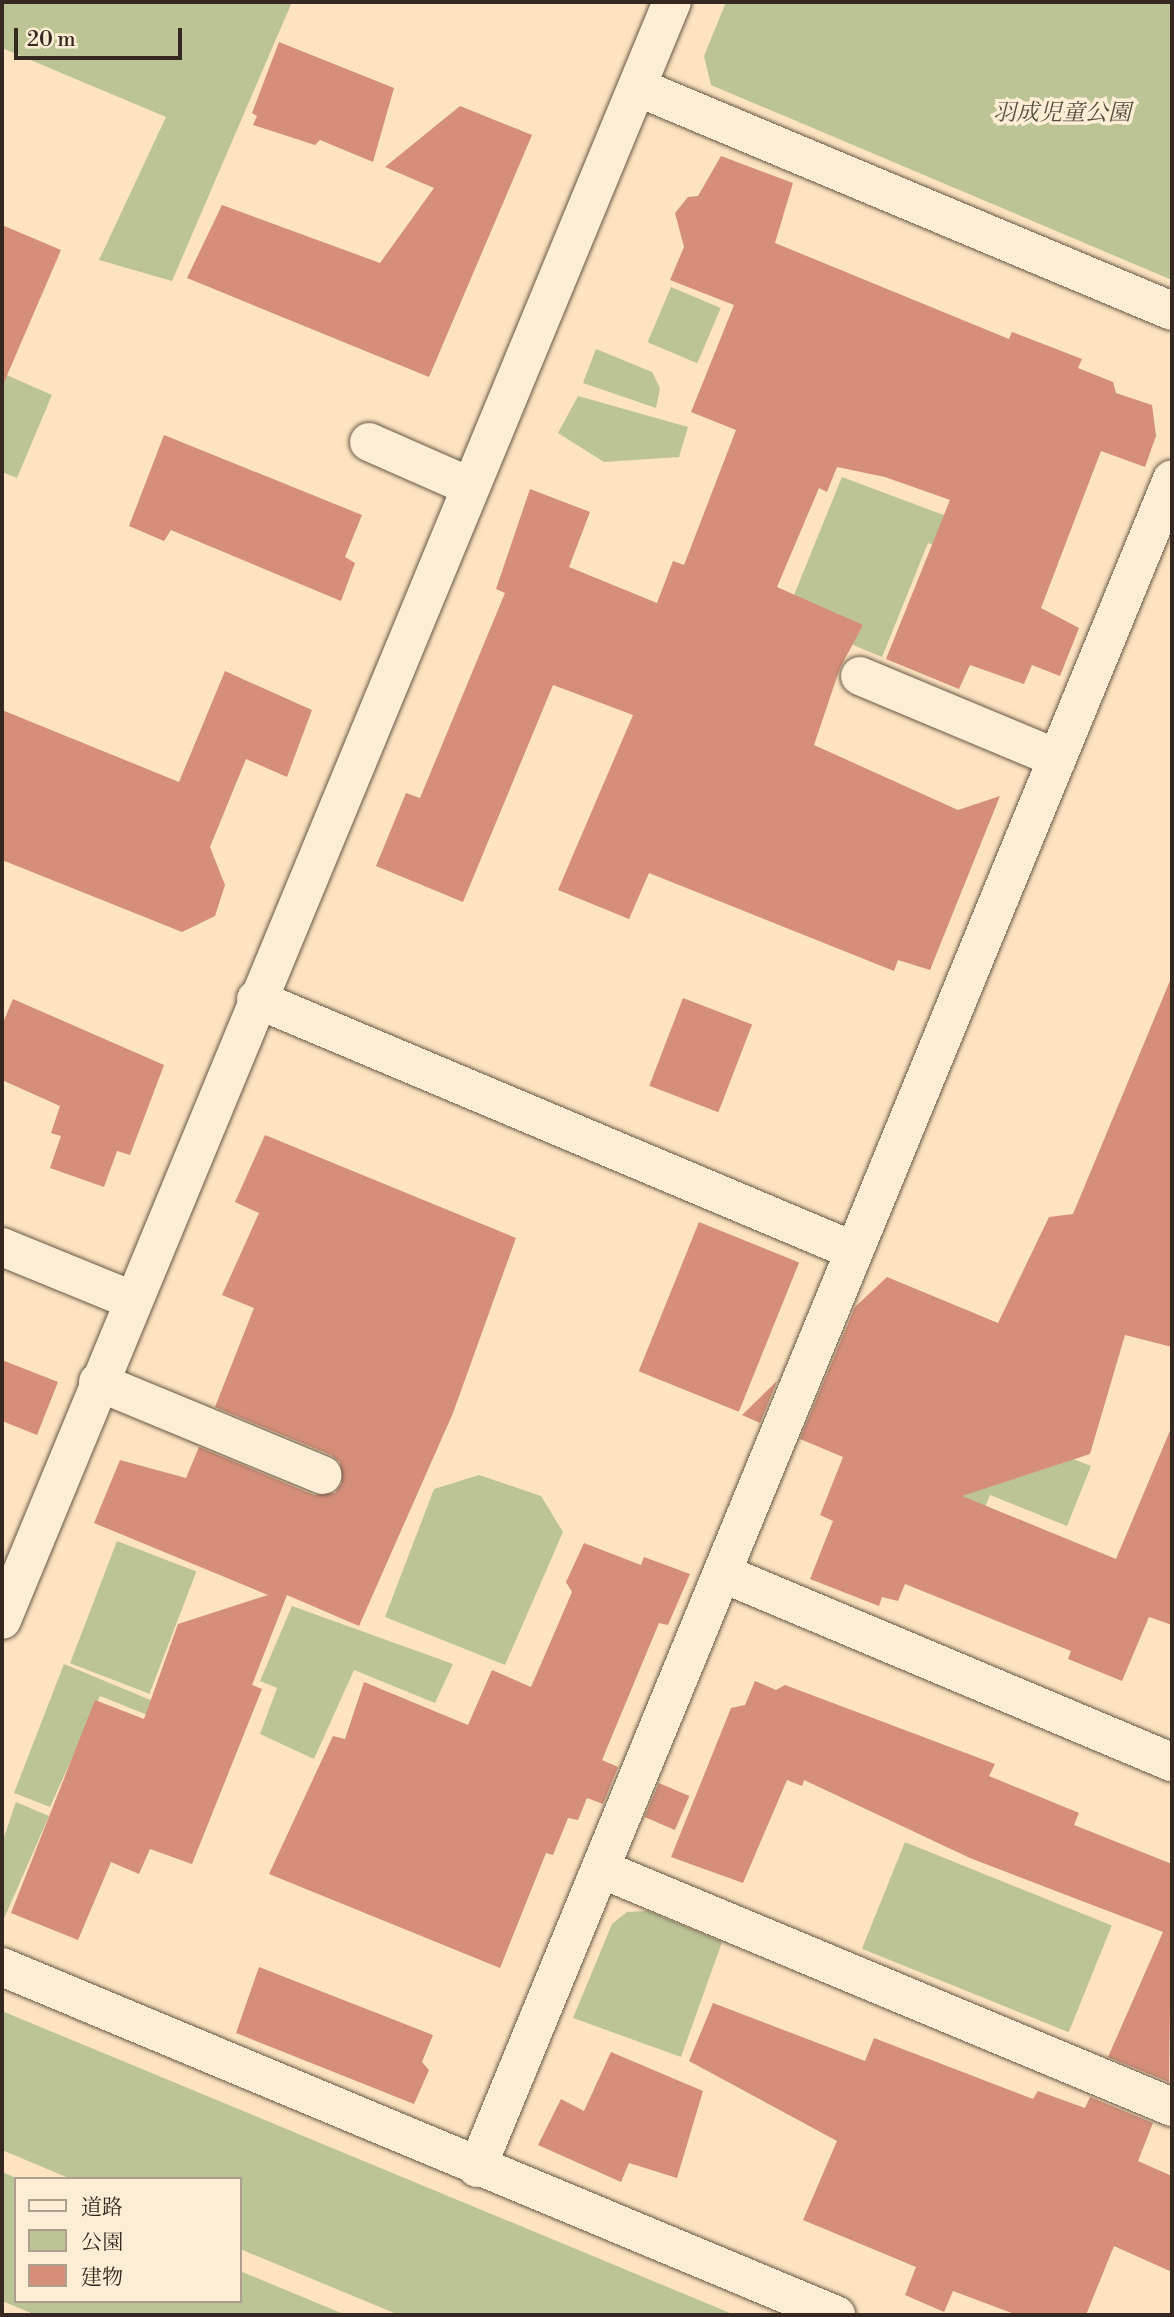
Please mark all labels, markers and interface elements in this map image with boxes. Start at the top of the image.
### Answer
scale bar [18,14,186,58]
text: 20 m [27,27,76,53]
park label: 羽成児童公園 [993,99,1131,127]
legend [14,2177,242,2303]
text: 道路 [81,2195,123,2221]
text: 公園 [81,2230,123,2256]
text: 建物 [81,2265,123,2291]

